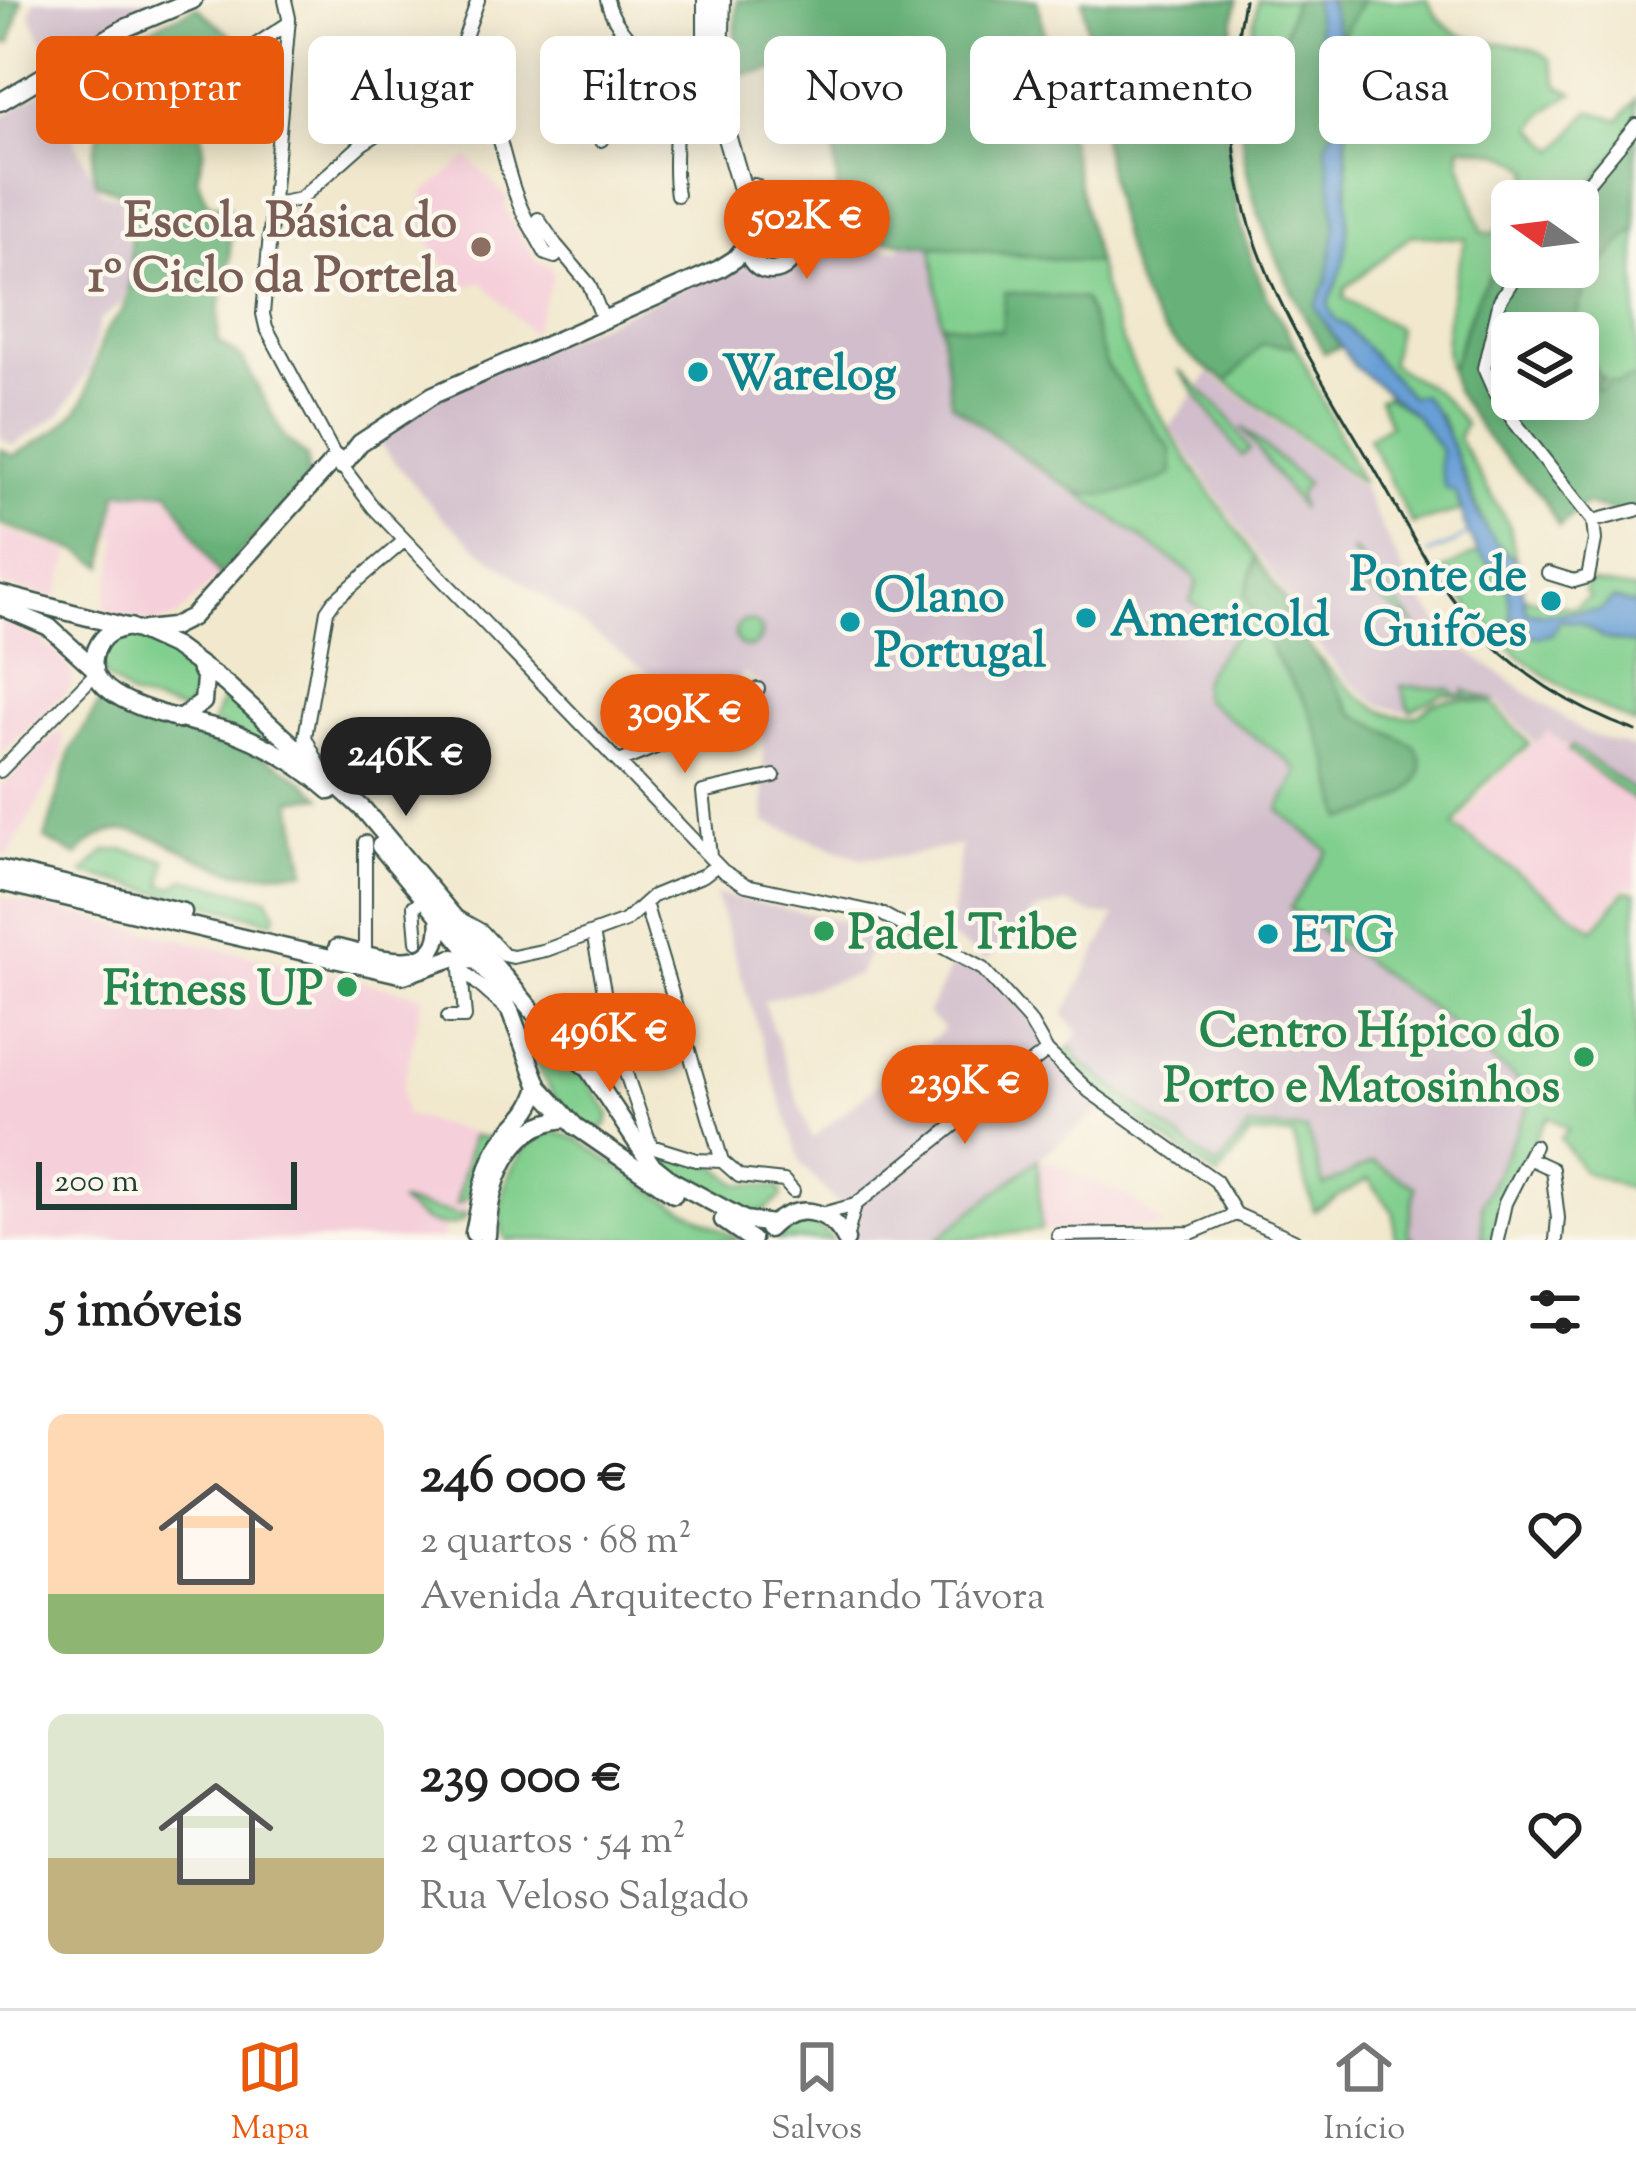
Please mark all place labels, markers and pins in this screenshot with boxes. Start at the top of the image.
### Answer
pin: 502K € [709,180,905,282]
place label: Escola Básica do 1º Ciclo da Portela [88,190,457,314]
marker: Escola Básica do 1º Ciclo da Portela [468,234,494,260]
place label: Warelog [722,343,897,412]
marker: Warelog [685,359,711,385]
place label: Ponte de Guifões [1350,544,1527,668]
place label: Olano Portugal [874,565,1047,689]
marker: Ponte de Guifões [1538,588,1564,614]
place label: Americold [1110,589,1330,658]
marker: Americold [1073,605,1099,631]
marker: Olano Portugal [837,609,863,635]
pin: 309K € [587,674,783,776]
pin: 246K € [308,717,504,819]
place label: Padel Tribe [848,902,1078,971]
place label: ETG [1292,905,1394,974]
marker: Padel Tribe [811,918,837,944]
marker: ETG [1255,921,1281,947]
place label: Fitness UP [103,958,323,1027]
marker: Fitness UP [334,974,360,1000]
pin: 496K € [512,993,708,1095]
place label: Centro Hípico do Porto e Matosinhos [1163,1000,1560,1124]
marker: Centro Hípico do Porto e Matosinhos [1571,1044,1597,1070]
pin: 239K € [867,1045,1063,1147]

